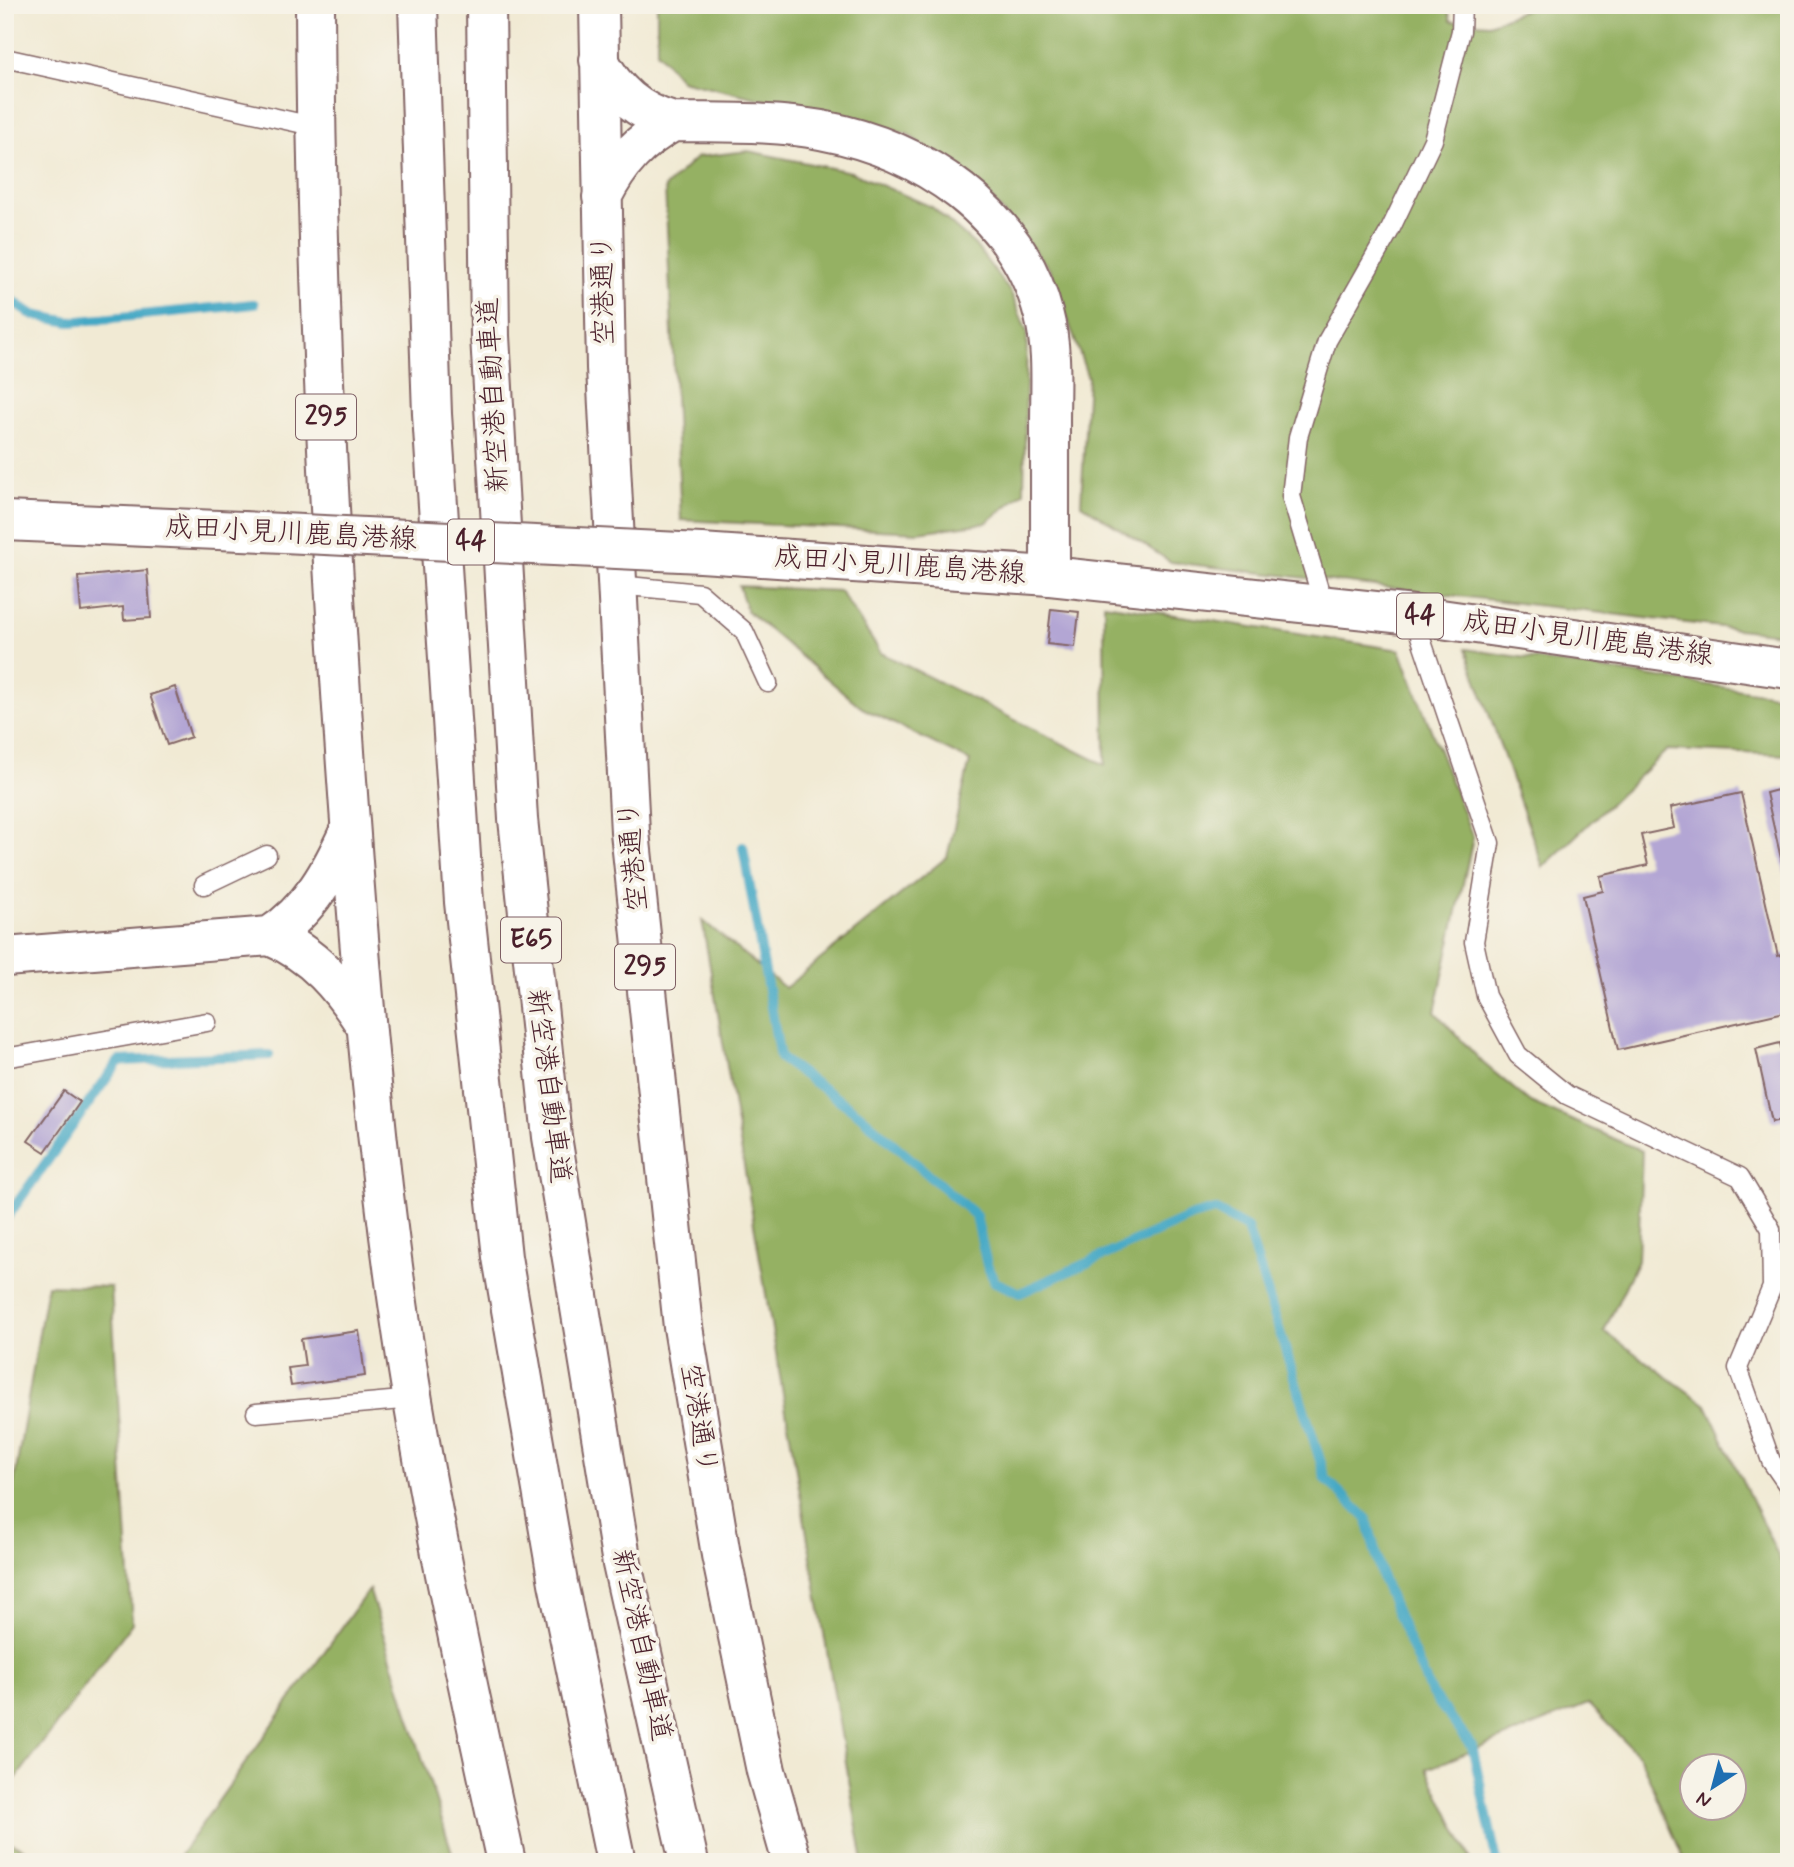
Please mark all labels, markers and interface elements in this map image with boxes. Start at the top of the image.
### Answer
street label: 空港通り [585,234,623,346]
street label: 新空港自動車道 [470,296,518,494]
road number: 295 [296,394,356,440]
street label: 成田小見川鹿島港線 [164,509,418,559]
road number: 44 [448,520,494,564]
street label: 成田小見川鹿島港線 [773,539,1027,593]
road number: 44 [1397,594,1443,638]
street label: 成田小見川鹿島港線 [1461,603,1715,675]
street label: 空港通り [611,799,657,913]
road number: E65 [501,917,561,962]
road number: 295 [615,944,675,990]
street label: 新空港自動車道 [518,986,578,1186]
street label: 空港通り [671,1361,725,1477]
street label: 新空港自動車道 [603,1545,679,1745]
north arrow [1678,1752,1748,1822]
text: N [1691,1786,1716,1813]

